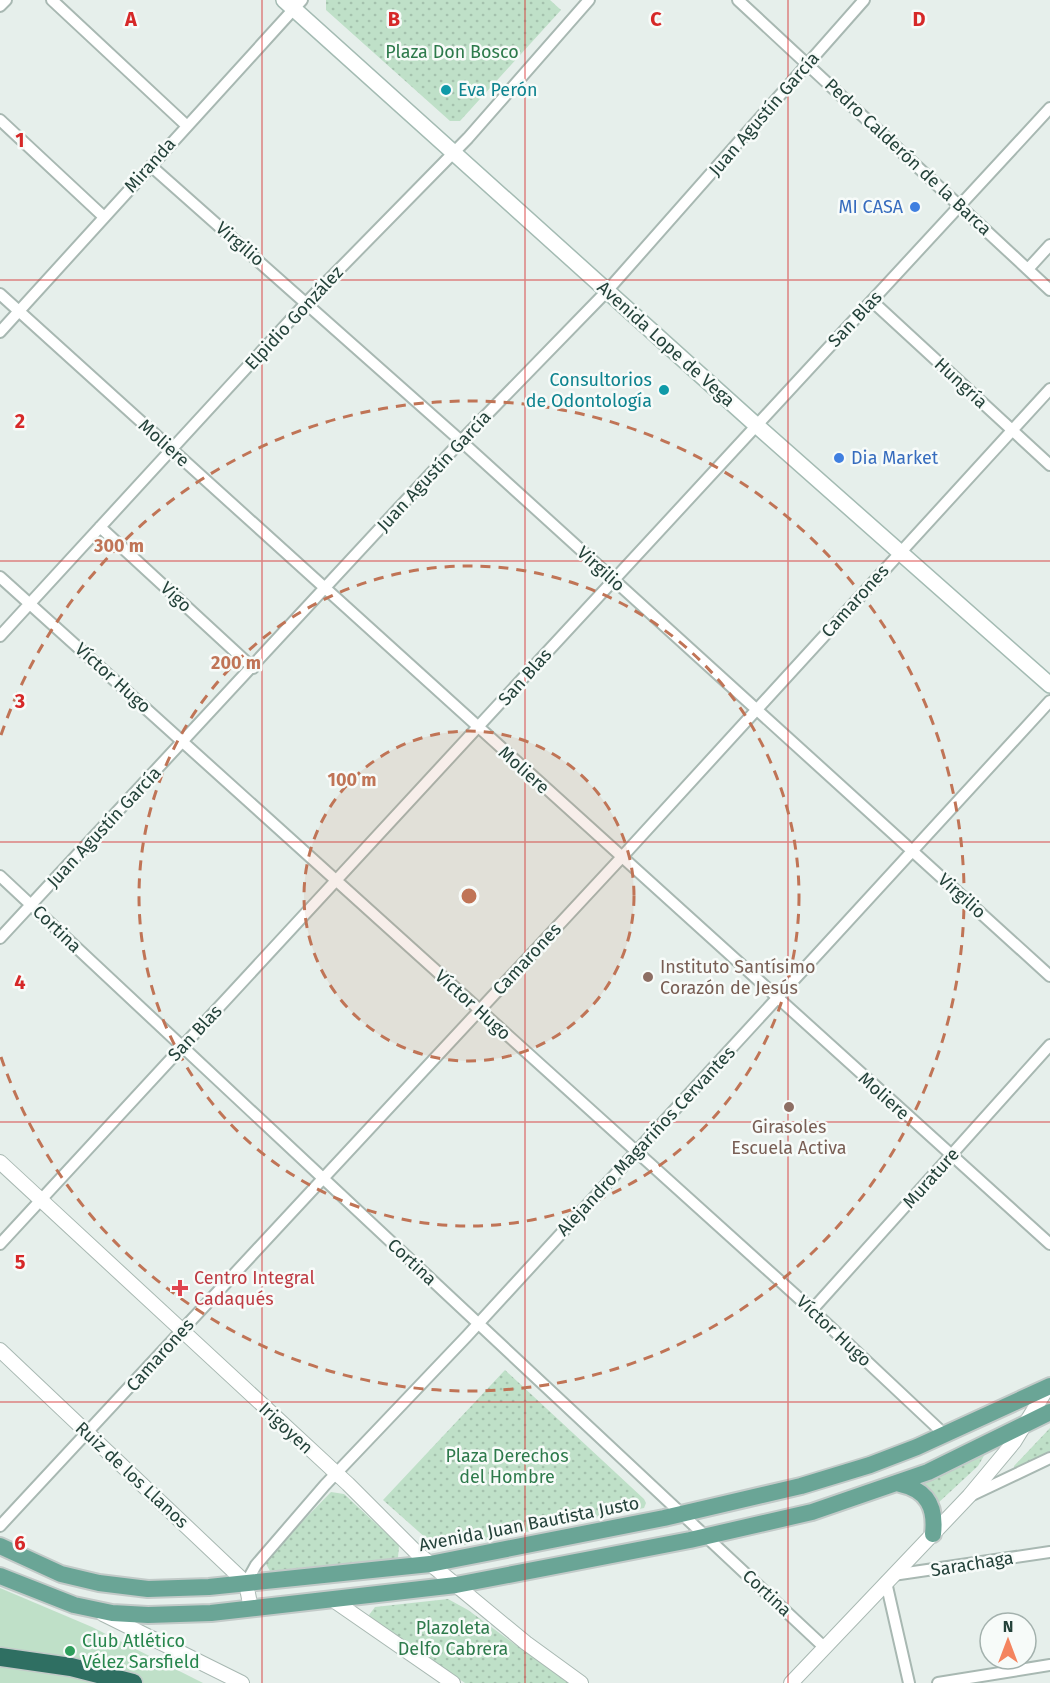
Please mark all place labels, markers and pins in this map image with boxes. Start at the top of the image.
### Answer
place label: Eva Perón [458,79,538,101]
marker: Eva Perón [439,83,453,97]
place label: MI CASA [838,196,904,218]
marker: MI CASA [908,200,922,214]
place label: Consultorios de Odontología [526,369,652,412]
marker: Consultorios de Odontología [657,383,671,397]
place label: Dia Market [851,447,939,469]
marker: Dia Market [832,451,846,465]
centre of rings [459,886,479,906]
place label: Instituto Santísimo Corazón de Jesús [660,956,815,999]
marker: Instituto Santísimo Corazón de Jesús [641,970,655,984]
marker: Girasoles Escuela Activa [782,1100,796,1114]
place label: Girasoles Escuela Activa [731,1116,847,1159]
place label: Centro Integral Cadaqués [194,1267,315,1310]
marker: Centro Integral Cadaqués [171,1279,189,1297]
place label: Club Atlético Vélez Sarsfield [82,1630,200,1673]
marker: Club Atlético Vélez Sarsfield [63,1644,77,1658]

